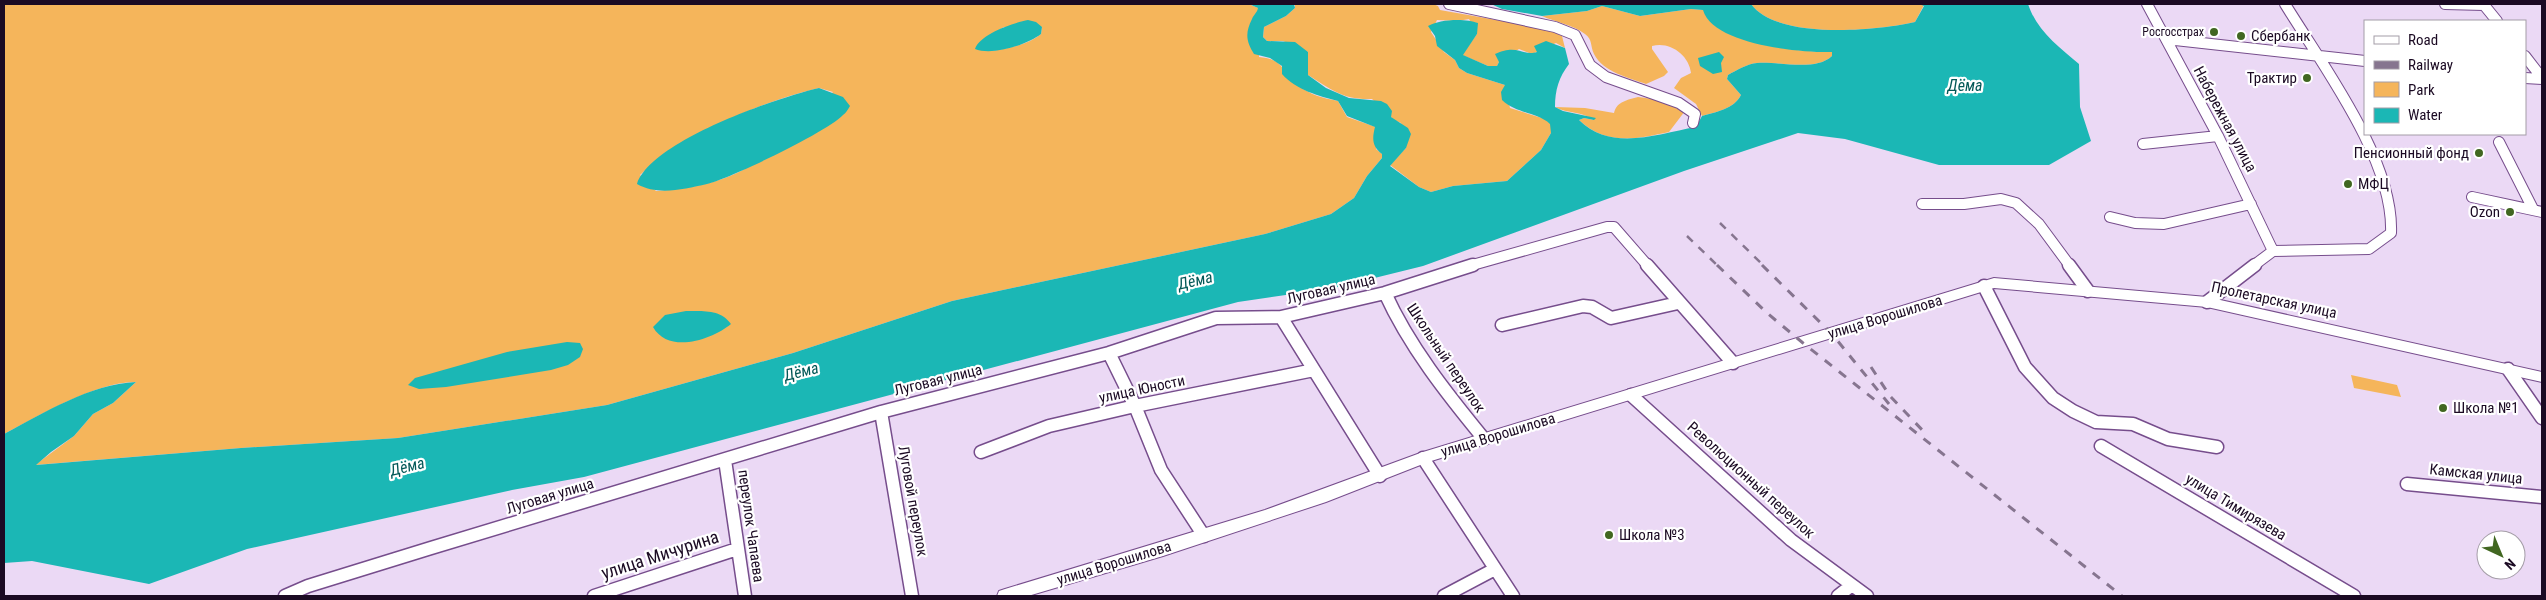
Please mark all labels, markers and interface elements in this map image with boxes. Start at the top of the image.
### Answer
legend [2364,20,2526,135]
place label: Росгосстрах [2142,25,2204,39]
marker: Росгосстрах [2208,26,2220,38]
place label: Сбербанк [2251,27,2311,45]
marker: Сбербанк [2235,30,2247,42]
text: Road [2408,31,2438,49]
text: Railway [2408,56,2453,74]
street label: Набережная улица [2190,63,2260,175]
place label: Трактир [2247,69,2297,87]
marker: Трактир [2301,72,2313,84]
water label: Дёма [1947,76,1982,95]
text: Park [2408,81,2435,99]
text: Water [2408,106,2443,124]
place label: Пенсионный фонд [2354,144,2469,162]
marker: Пенсионный фонд [2473,147,2485,159]
place label: МФЦ [2358,175,2389,193]
marker: МФЦ [2342,178,2354,190]
place label: Ozon [2470,203,2500,221]
marker: Ozon [2504,206,2516,218]
water label: Дёма [1175,267,1214,294]
street label: Луговая улица [1285,270,1377,308]
street label: Пролетарская улица [2210,278,2338,322]
street label: улица Ворошилова [1826,291,1944,343]
street label: Школьный переулок [1403,300,1489,416]
water label: Дёма [781,358,820,385]
street label: Луговая улица [892,360,984,400]
street label: улица Юности [1097,371,1187,407]
place label: Школа №1 [2453,399,2519,417]
marker: Школа №1 [2437,402,2449,414]
street label: улица Ворошилова [1439,409,1557,461]
street label: Революционный переулок [1684,418,1818,542]
street label: Луговой переулок [894,444,932,558]
water label: Дёма [387,453,426,480]
street label: Камская улица [2429,460,2523,488]
street label: переулок Чапаева [734,469,768,583]
street label: улица Тимирязева [2182,470,2290,544]
street label: Луговая улица [504,474,596,518]
street label: улица Мичурина [598,526,721,583]
place label: Школа №3 [1619,526,1685,544]
marker: Школа №3 [1603,529,1615,541]
north arrow [2476,530,2526,580]
street label: улица Ворошилова [1055,537,1173,589]
text: N [2501,556,2519,573]

